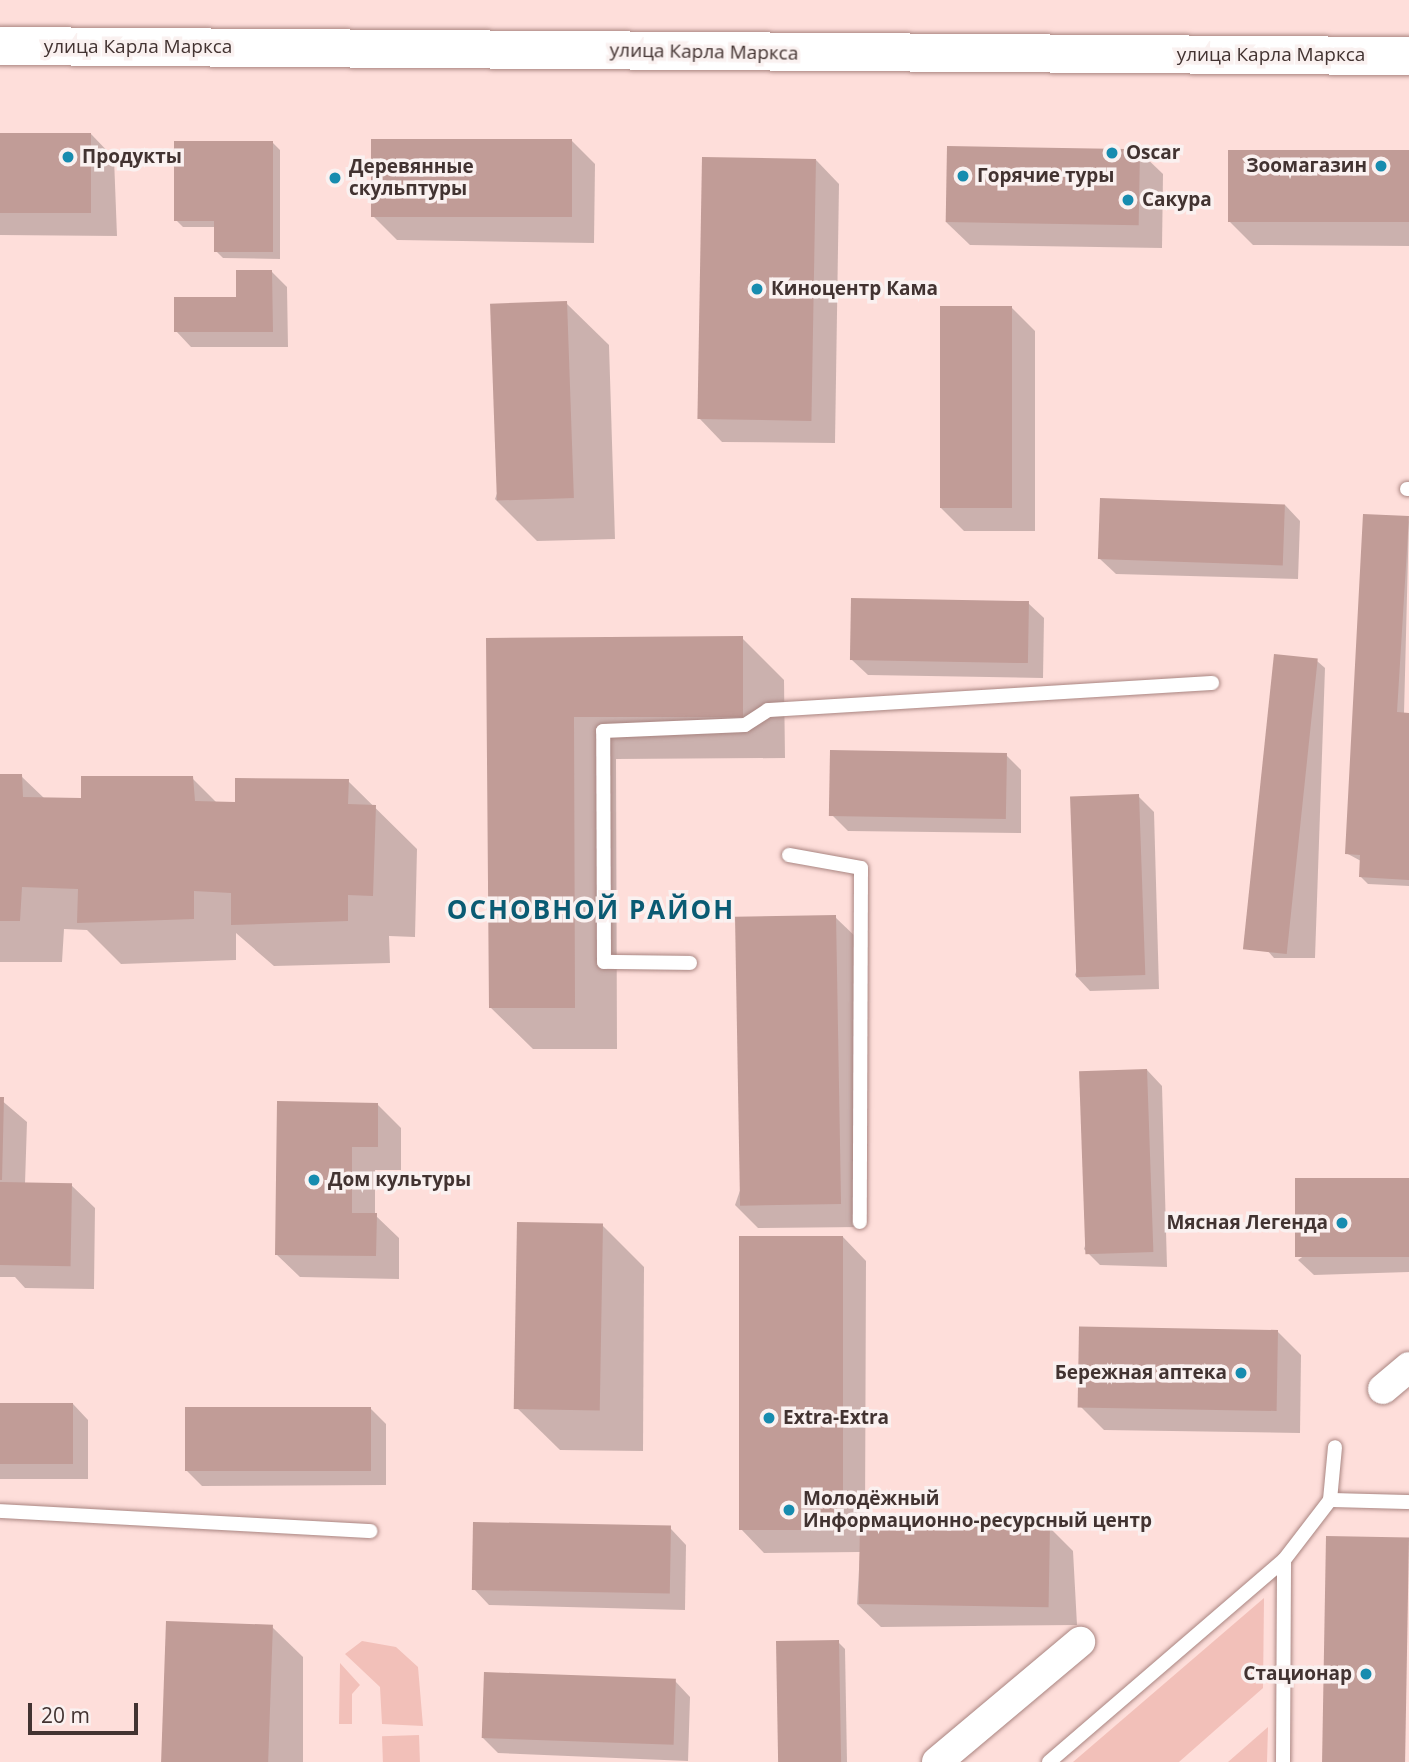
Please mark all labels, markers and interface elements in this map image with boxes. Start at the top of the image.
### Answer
street label: улица Карла Маркса [44,36,232,58]
street label: улица Карла Маркса [609,39,799,65]
street label: улица Карла Маркса [1177,44,1365,66]
place label: Oscar [1126,142,1180,164]
marker: Oscar [1104,145,1120,161]
place label: Продукты [82,146,182,168]
marker: Продукты [60,149,76,165]
place label: Зоомагазин [1246,155,1367,177]
place label: Деревянные скульптуры [349,156,474,200]
marker: Зоомагазин [1373,158,1389,174]
place label: Горячие туры [977,165,1115,187]
marker: Горячие туры [955,168,971,184]
marker: Деревянные скульптуры [327,170,343,186]
place label: Сакура [1142,189,1212,211]
marker: Сакура [1120,192,1136,208]
place label: Киноцентр Кама [771,278,938,300]
marker: Киноцентр Кама [749,281,765,297]
district label: ОСНОВНОЙ РАЙОН [449,894,733,926]
place label: Дом культуры [328,1169,471,1191]
marker: Дом культуры [306,1172,322,1188]
place label: Мясная Легенда [1166,1212,1328,1234]
marker: Мясная Легенда [1334,1215,1350,1231]
place label: Бережная аптека [1055,1362,1227,1384]
marker: Бережная аптека [1233,1365,1249,1381]
place label: Extra-Extra [783,1407,889,1429]
marker: Extra-Extra [761,1410,777,1426]
place label: Молодёжный Информационно-ресурсный центр [803,1488,1152,1532]
marker: Молодёжный Информационно-ресурсный центр [781,1502,797,1518]
place label: Стационар [1243,1663,1352,1685]
marker: Стационар [1358,1666,1374,1682]
scale bar [32,1688,142,1732]
text: 20 m [41,1701,90,1729]

